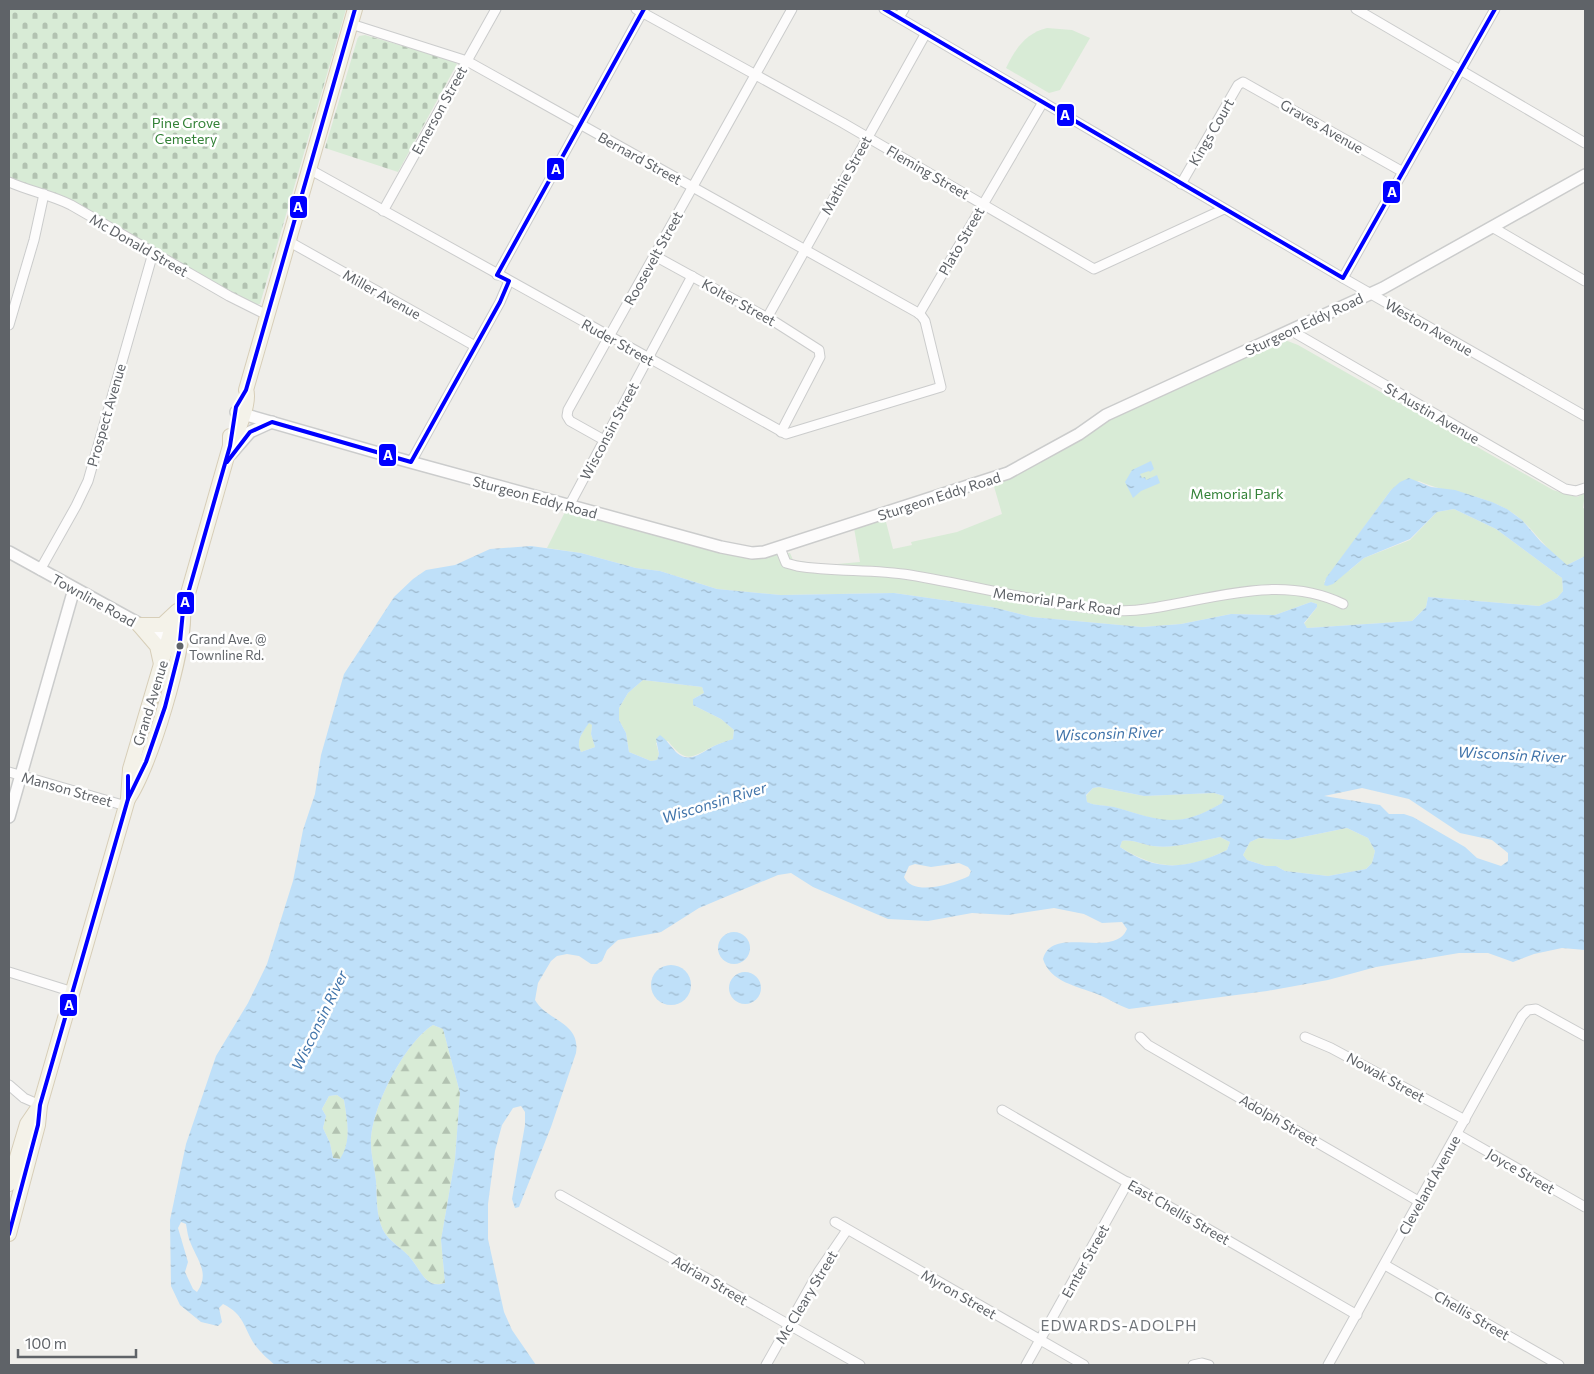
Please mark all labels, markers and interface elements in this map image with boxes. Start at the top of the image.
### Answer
street label: Emerson Street [408,63,470,157]
street label: Kings Court [1185,95,1237,169]
street label: Graves Avenue [1278,95,1366,157]
line badge: A [1056,103,1075,127]
text: A [1060,106,1070,123]
park label: Pine Grove Cemetery [152,114,220,147]
street label: Bernard Street [595,128,685,188]
street label: Mathie Street [817,132,875,217]
street label: Fleming Street [884,141,973,203]
line badge: A [546,157,565,181]
text: A [551,160,561,177]
line badge: A [1382,180,1401,204]
text: A [1387,183,1397,200]
line badge: A [289,195,308,219]
text: A [293,198,303,215]
street label: Plato Street [935,204,987,278]
street label: Roosevelt Street [620,208,686,308]
street label: Mc Donald Street [87,210,191,280]
street label: Miller Avenue [340,266,424,322]
street label: Kolter Street [699,275,779,329]
street label: Sturgeon Eddy Road [1242,289,1366,359]
street label: Weston Avenue [1382,295,1476,359]
street label: Ruder Street [579,315,658,369]
street label: Prospect Avenue [83,362,129,468]
street label: Wisconsin Street [576,379,642,483]
street label: St Austin Avenue [1381,379,1483,447]
line badge: A [378,443,397,467]
text: A [383,446,393,463]
street label: Sturgeon Eddy Road [875,468,1003,524]
street label: Sturgeon Eddy Road [471,472,599,522]
park label: Memorial Park [1190,485,1284,502]
street label: Townline Road [49,570,139,630]
street label: Memorial Park Road [992,584,1122,618]
line badge: A [176,591,195,615]
text: A [180,593,190,610]
place label: Grand Ave. @ Townline Rd. [189,631,267,663]
marker: Grand Ave. @ Townline Rd. [175,641,185,651]
street label: Grand Avenue [129,658,171,748]
water label: Wisconsin River [1054,722,1165,744]
water label: Wisconsin River [1457,742,1568,766]
street label: Manson Street [20,768,115,810]
water label: Wisconsin River [660,777,769,826]
water label: Wisconsin River [287,966,351,1073]
line badge: A [59,993,78,1017]
text: A [64,996,74,1013]
street label: Nowak Street [1344,1048,1428,1106]
street label: Adolph Street [1237,1091,1322,1149]
street label: Cleveland Avenue [1395,1132,1463,1238]
street label: Joyce Street [1484,1145,1558,1197]
street label: East Chellis Street [1125,1176,1233,1248]
street label: Emter Street [1058,1221,1112,1301]
street label: Mc Cleary Street [771,1247,841,1347]
street label: Adrian Street [669,1252,751,1309]
street label: Myron Street [918,1266,1000,1323]
street label: Chellis Street [1431,1287,1513,1344]
district label: EDWARDS-ADOLPH [1040,1316,1198,1334]
scale bar [18,1326,135,1358]
text: 100 m [25,1334,67,1352]

